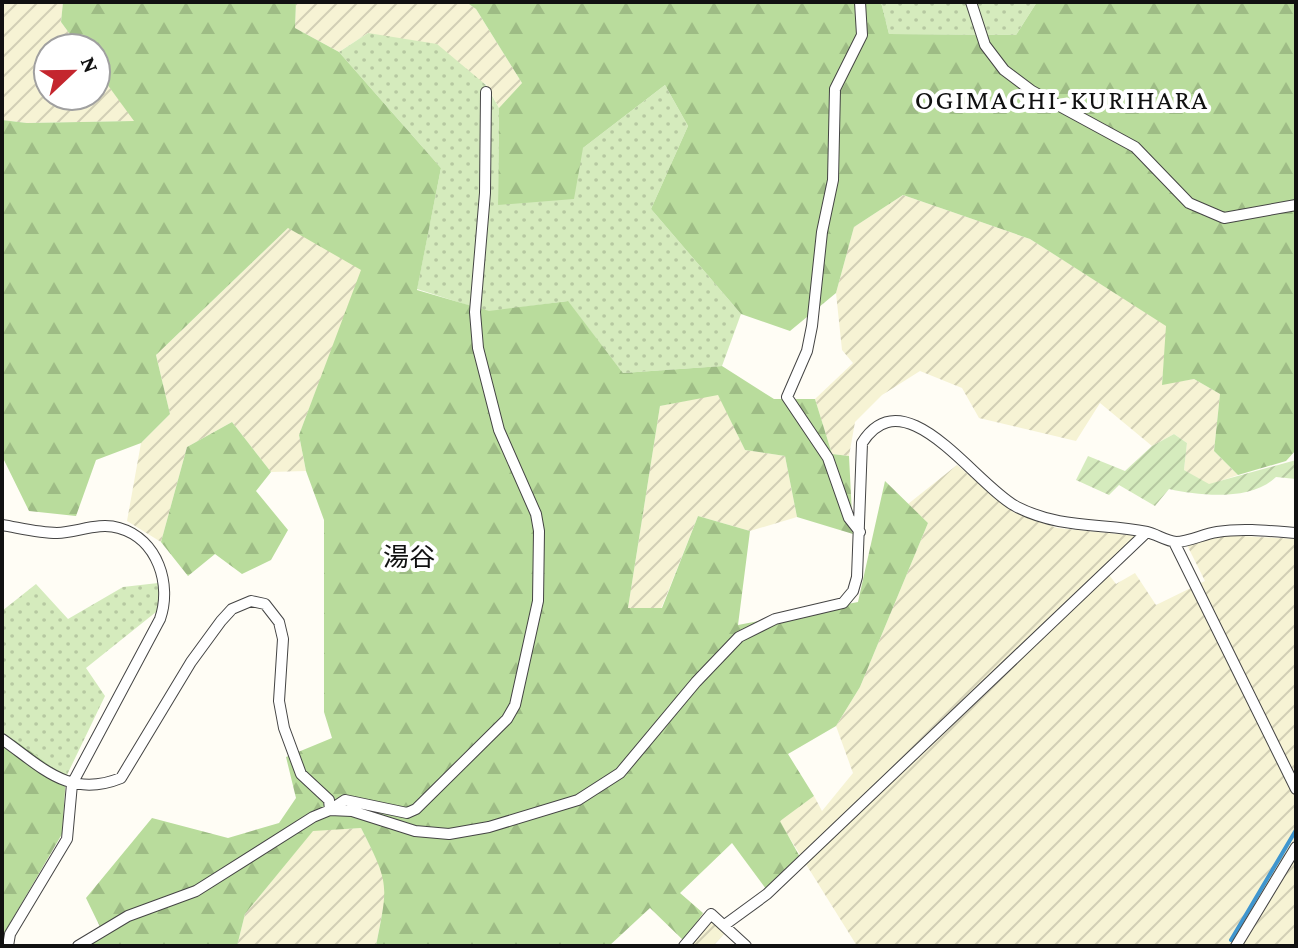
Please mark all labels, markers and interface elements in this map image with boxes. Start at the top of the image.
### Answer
north arrow [32,32,112,112]
text: N [76,53,104,76]
district label: OGIMACHI-KURIHARA [915,84,1209,115]
district label: 湯谷 [383,543,435,572]

